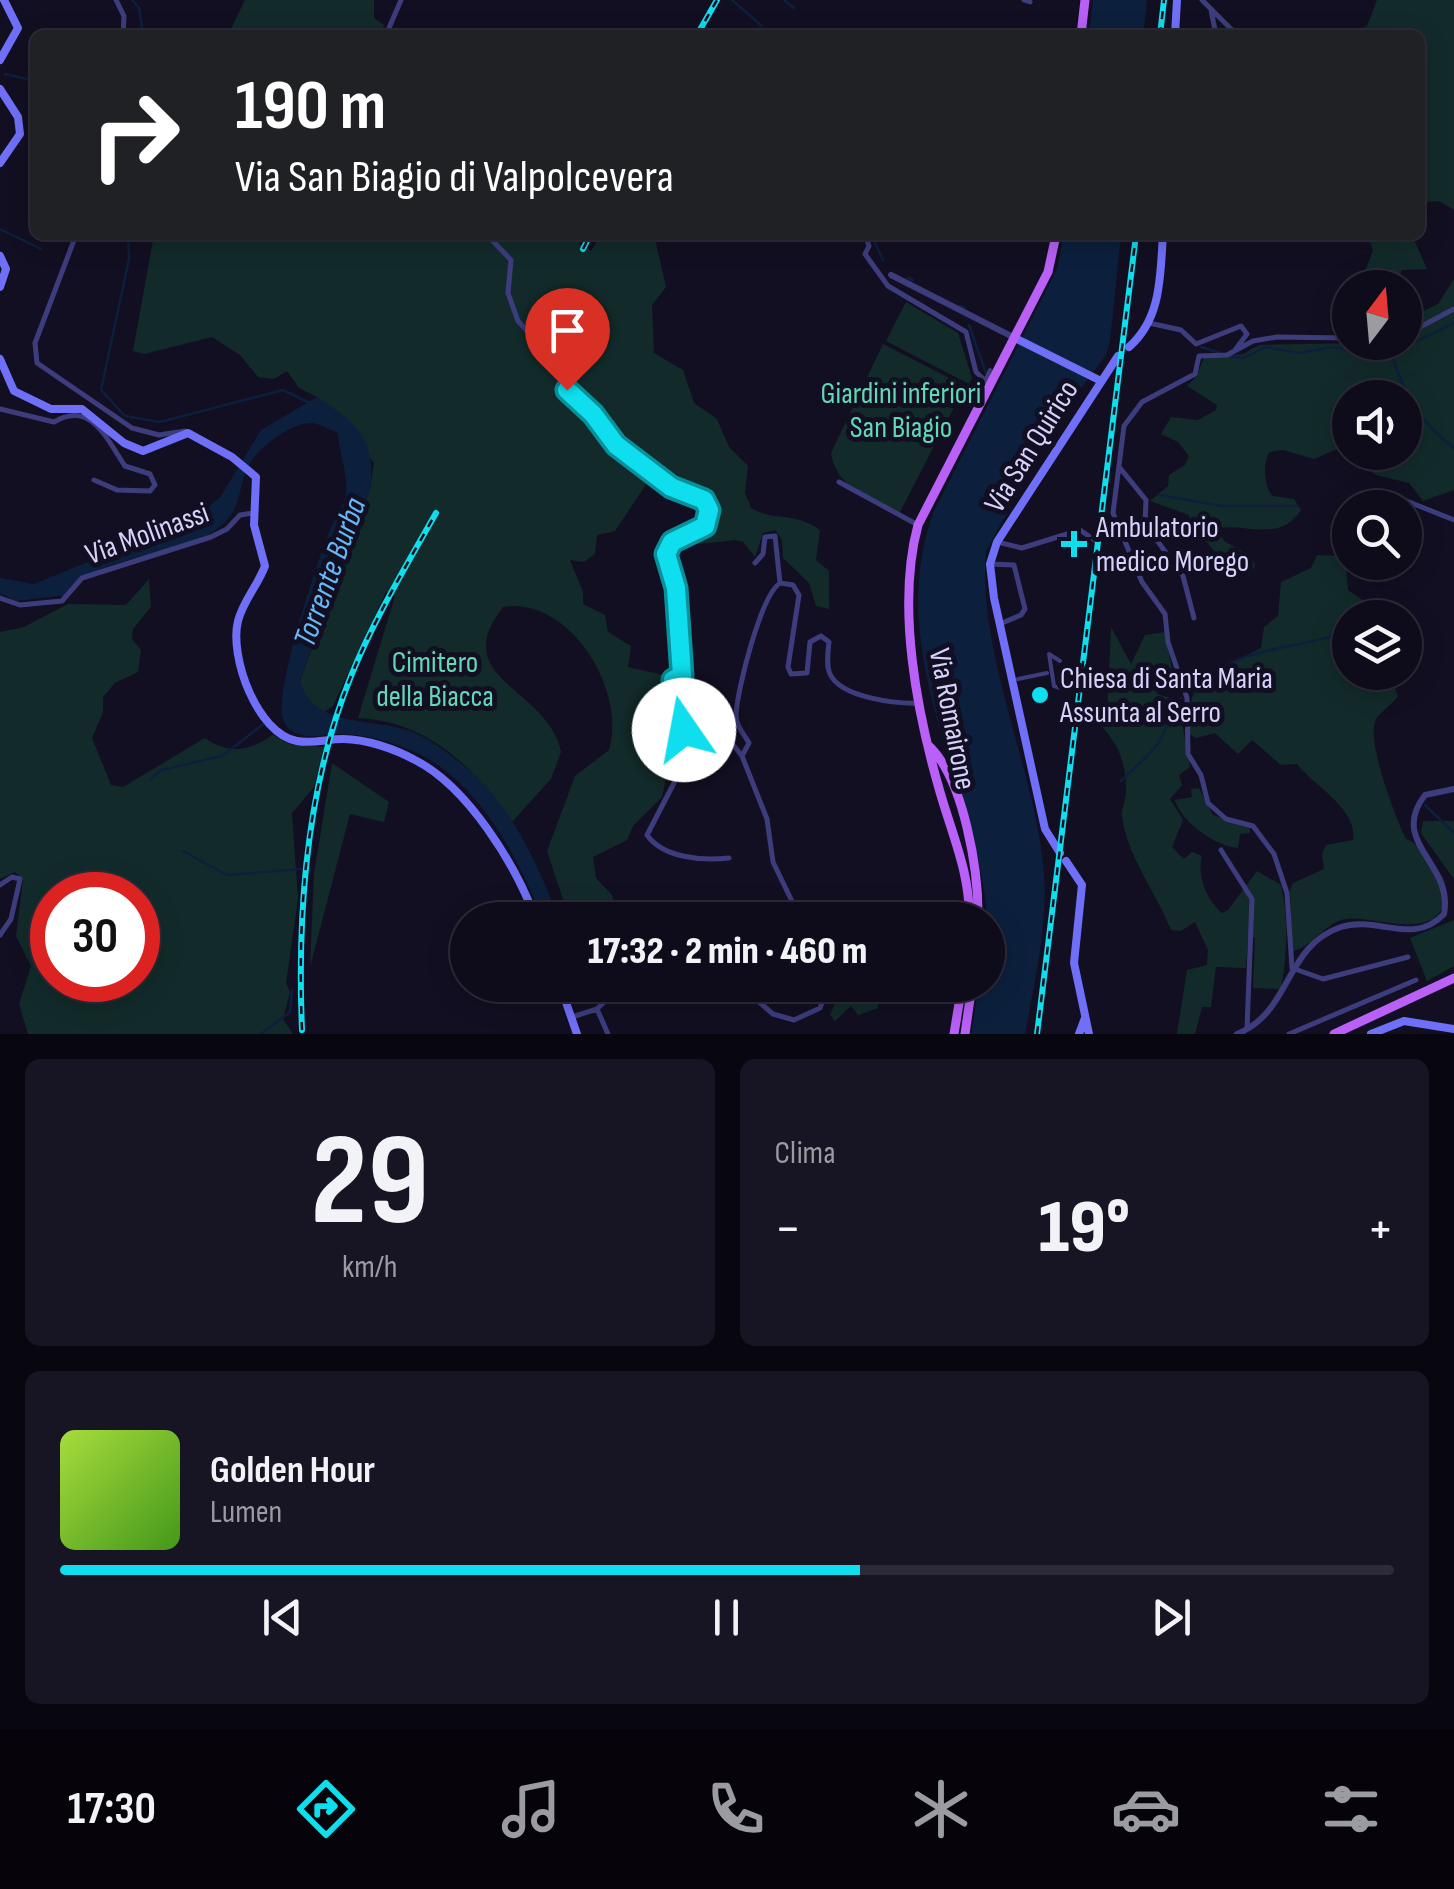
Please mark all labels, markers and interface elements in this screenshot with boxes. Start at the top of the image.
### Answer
text: 190 m [235,65,386,149]
icon: right [70,70,200,200]
text: Via San Biagio di Valpolcevera [235,150,674,205]
north arrow [1332,270,1422,360]
map controls [1332,270,1422,690]
pin [525,288,610,391]
icon: arrive [540,303,595,358]
street label: Via San Quirico [977,374,1087,519]
park label: Giardini inferiori San Biagio [821,376,981,446]
button: sound [1332,380,1422,470]
button: search [1332,490,1422,580]
water label: Torrente Burba [285,493,375,652]
street label: Via Molinassi [81,495,214,573]
place label: Ambulatorio medico Morego [1095,510,1249,580]
marker: Ambulatorio medico Morego [1061,531,1087,557]
button: layers [1332,600,1422,690]
park label: Cimitero della Biacca [376,645,494,715]
street label: Via Romairone [921,645,983,793]
place label: Chiesa di Santa Maria Assunta al Serro [1059,661,1273,731]
position arrow [632,678,736,782]
marker: Chiesa di Santa Maria Assunta al Serro [1029,684,1051,706]
speed limit sign: 30 [30,872,160,1002]
text: 17:32 · 2 min · 460 m [588,929,867,974]
text: 29 [310,1105,429,1261]
text: Clima [775,1134,835,1173]
text: 19° [1039,1183,1130,1274]
text: − [775,1196,801,1263]
text: + [1367,1196,1394,1263]
text: km/h [342,1248,397,1287]
text: Golden Hour [210,1448,375,1493]
text: Lumen [210,1493,282,1532]
icon: previous [255,1590,310,1645]
icon: pause [699,1590,754,1645]
icon: next [1144,1590,1199,1645]
icon: directions [291,1774,361,1844]
icon: music [496,1774,566,1844]
icon: phone [701,1774,771,1844]
icon: climate [906,1774,976,1844]
icon: car [1111,1774,1181,1844]
icon: filters [1316,1774,1386,1844]
text: 17:30 [68,1782,156,1837]

